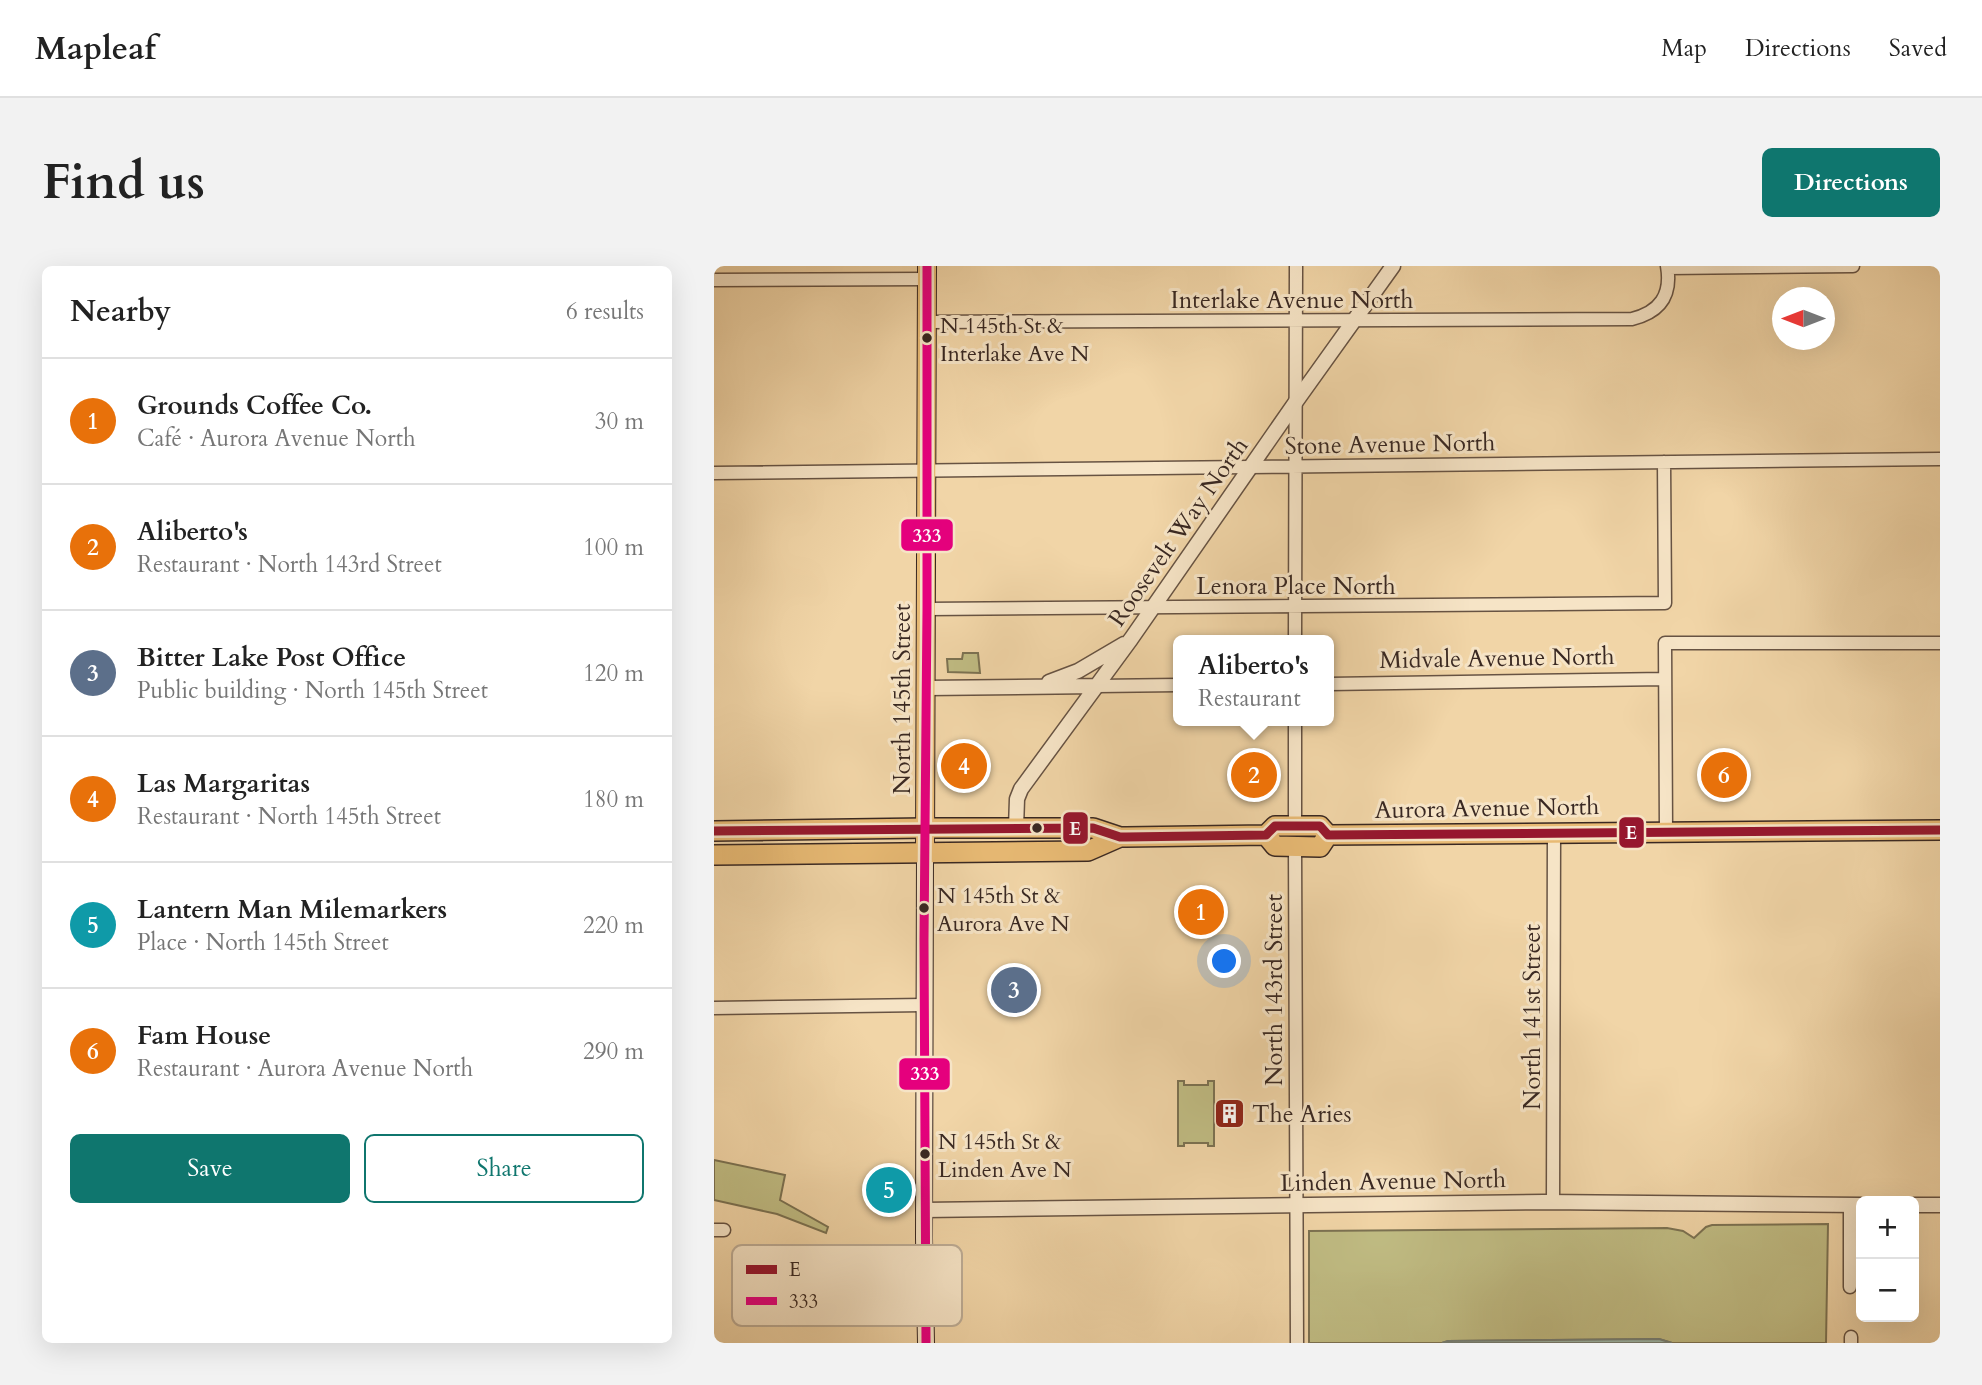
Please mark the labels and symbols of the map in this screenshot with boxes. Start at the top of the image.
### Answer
street label: Interlake Avenue North [1171,284,1413,317]
north arrow [1772,287,1835,350]
place label: N 145th St & Interlake Ave N [940,311,1089,369]
marker: N 145th St & Interlake Ave N [920,331,934,345]
street label: Stone Avenue North [1284,426,1496,463]
street label: Roosevelt Way North [1101,431,1256,633]
line badge: 333 [900,518,954,552]
text: 333 [912,523,942,549]
street label: Lenora Place North [1196,570,1396,603]
street label: North 145th Street [886,603,919,795]
street label: Midvale Avenue North [1379,640,1615,677]
pin: 4 [941,740,987,792]
pin: 2 [1231,749,1277,801]
pin: 6 [1701,749,1747,801]
street label: Aurora Avenue North [1374,790,1600,827]
line badge: E [1062,811,1089,845]
text: E [1069,816,1081,842]
line badge: E [1618,816,1645,849]
text: E [1625,820,1637,846]
unlabelled marker [1030,821,1044,835]
place label: N 145th St & Aurora Ave N [937,881,1070,939]
pin: 1 [1178,886,1224,938]
street label: North 143rd Street [1258,894,1291,1086]
marker: N 145th St & Aurora Ave N [917,901,931,915]
street label: North 141st Street [1516,924,1549,1110]
your location [1207,944,1241,978]
pin: 3 [991,964,1037,1016]
line badge: 333 [898,1057,951,1091]
text: 333 [910,1061,940,1087]
building icon: The Aries [1212,1097,1246,1131]
place label: The Aries [1252,1098,1352,1131]
place label: N 145th St & Linden Ave N [938,1127,1072,1185]
marker: N 145th St & Linden Ave N [918,1147,932,1161]
street label: Linden Avenue North [1280,1163,1506,1200]
pin: 5 [866,1164,912,1216]
legend [732,1245,962,1326]
text: E [789,1257,801,1283]
text: 333 [789,1289,818,1315]

